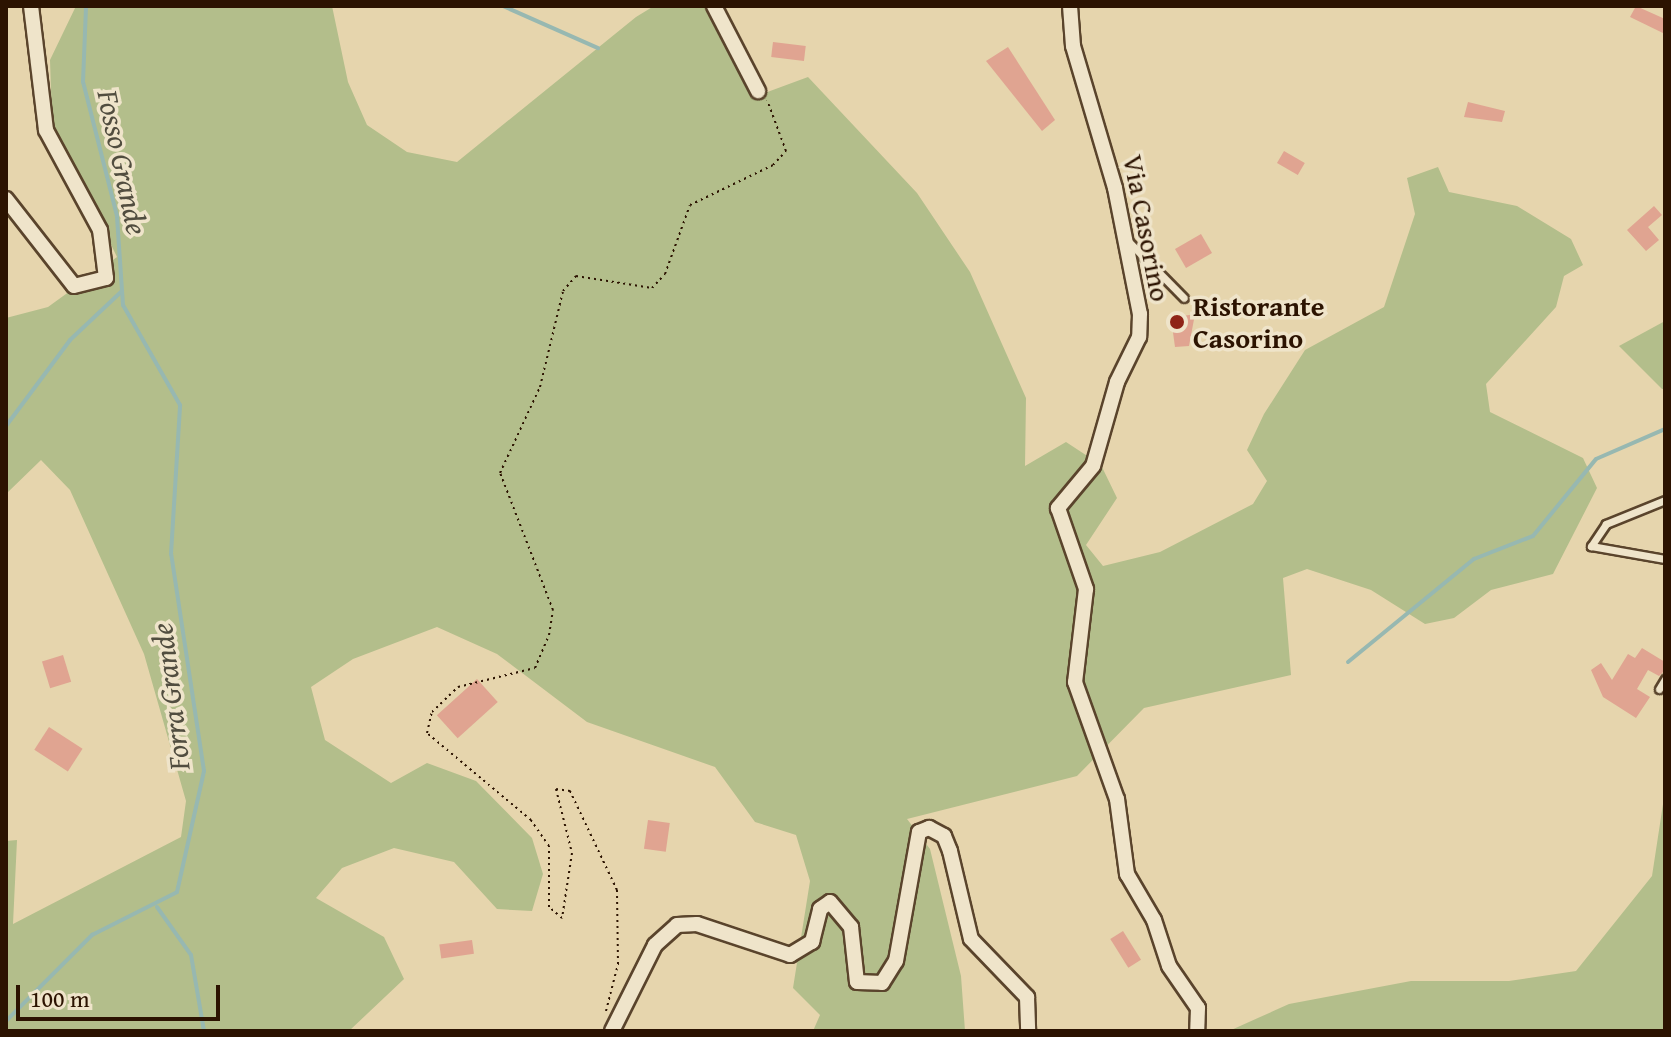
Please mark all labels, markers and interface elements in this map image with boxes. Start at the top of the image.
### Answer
water label: Fosso Grande [90,86,156,238]
street label: Via Casorino [1116,152,1178,304]
place label: Ristorante Casorino [1193,289,1324,355]
marker: Ristorante Casorino [1168,313,1186,331]
water label: Forra Grande [143,621,197,773]
scale bar [20,969,224,1019]
text: 100 m [30,981,90,1016]

